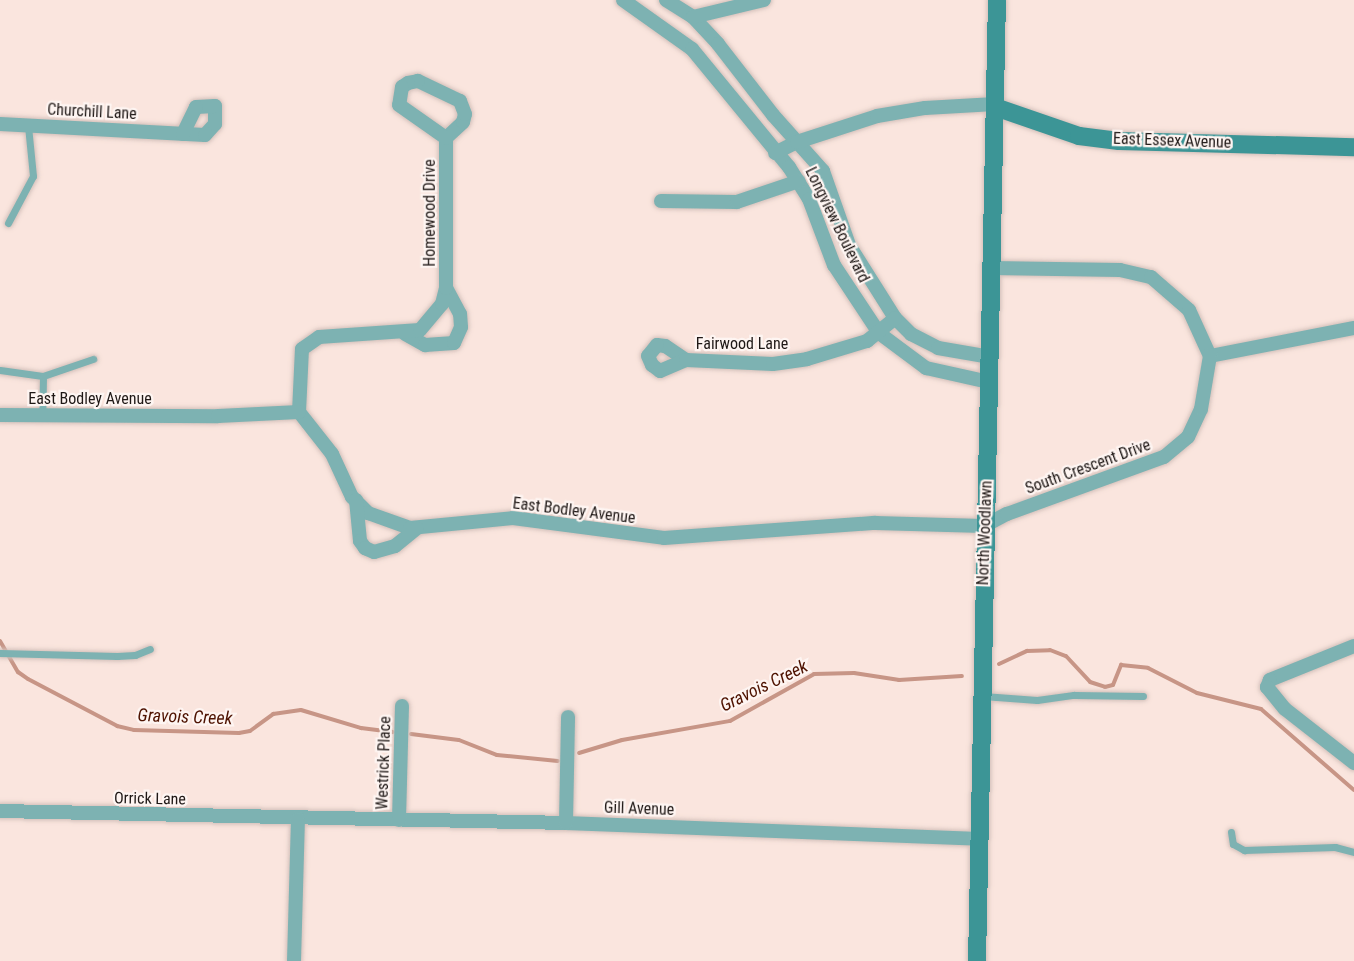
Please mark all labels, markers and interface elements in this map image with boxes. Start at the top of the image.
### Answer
street label: Churchill Lane [47,100,137,124]
street label: East Essex Avenue [1113,129,1231,153]
street label: Homewood Drive [420,159,440,267]
street label: Longview Boulevard [801,164,873,286]
street label: Fairwood Lane [696,334,788,354]
street label: East Bodley Avenue [28,389,152,409]
street label: South Crescent Drive [1023,435,1153,499]
street label: North Woodlawn [974,480,996,586]
street label: East Bodley Avenue [512,494,636,528]
water label: Gravois Creek [717,655,811,717]
water label: Gravois Creek [137,705,233,729]
street label: Westrick Place [373,716,395,810]
street label: Orrick Lane [114,789,186,809]
street label: Gill Avenue [604,798,674,820]

